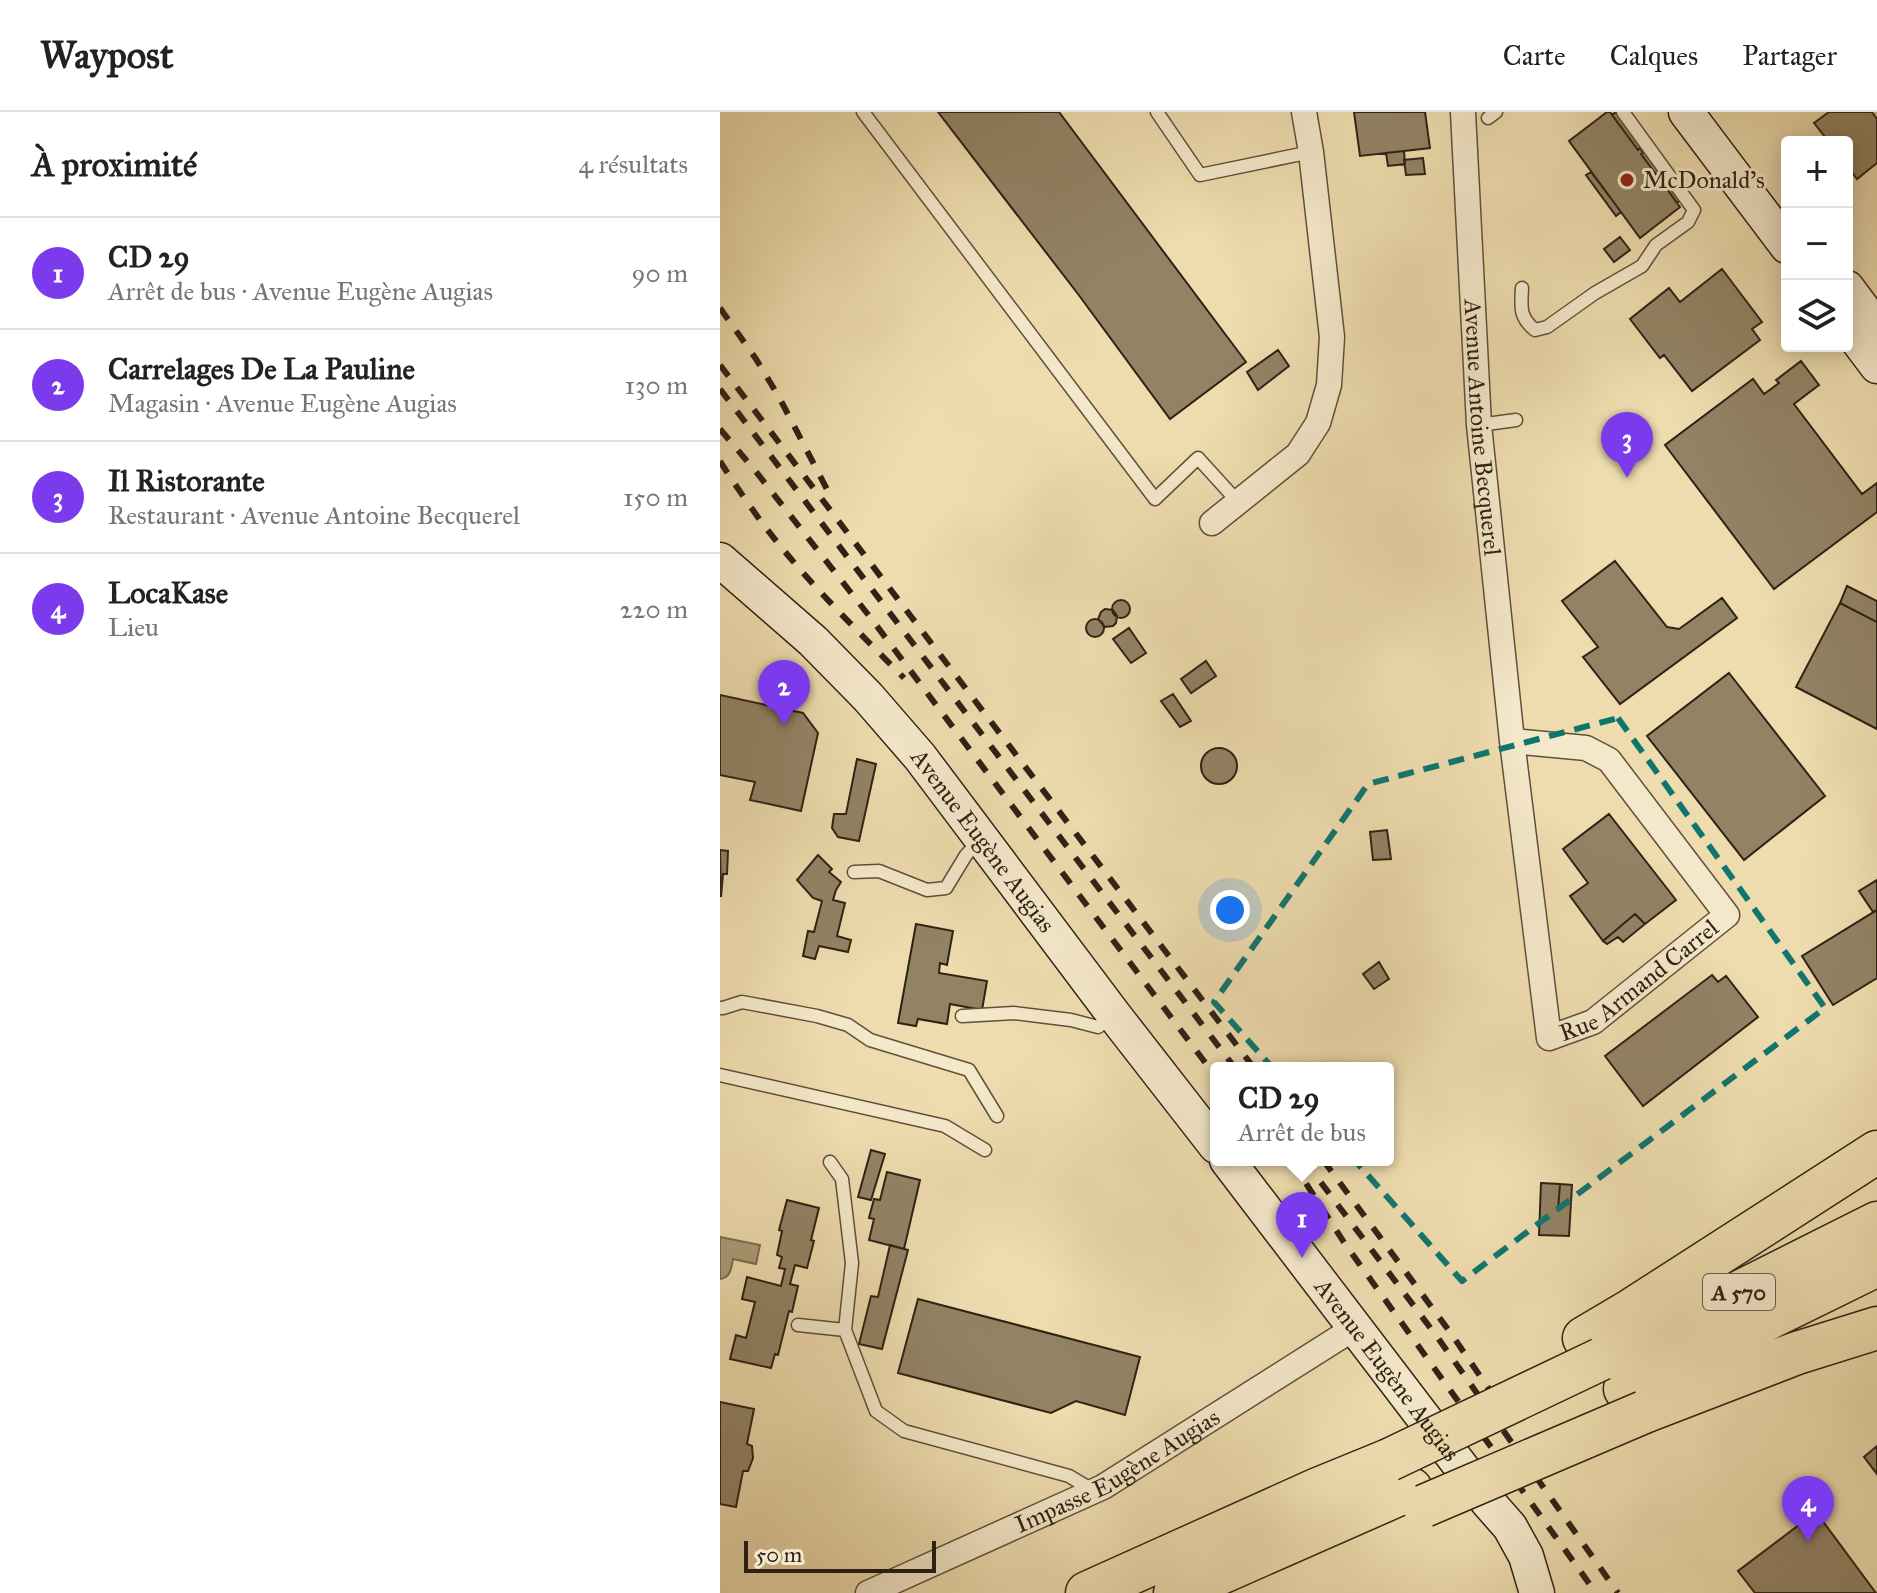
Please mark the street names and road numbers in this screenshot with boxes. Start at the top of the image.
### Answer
street label: Avenue Antoine Becquerel [1458,297,1508,558]
street label: Avenue Eugène Augias [904,742,1062,938]
street label: Rue Armand Carrel [1555,912,1725,1048]
street label: Avenue Eugène Augias [1307,1272,1466,1467]
road number: A 570 [1703,1274,1775,1310]
street label: Impasse Eugène Augias [1010,1402,1225,1540]

